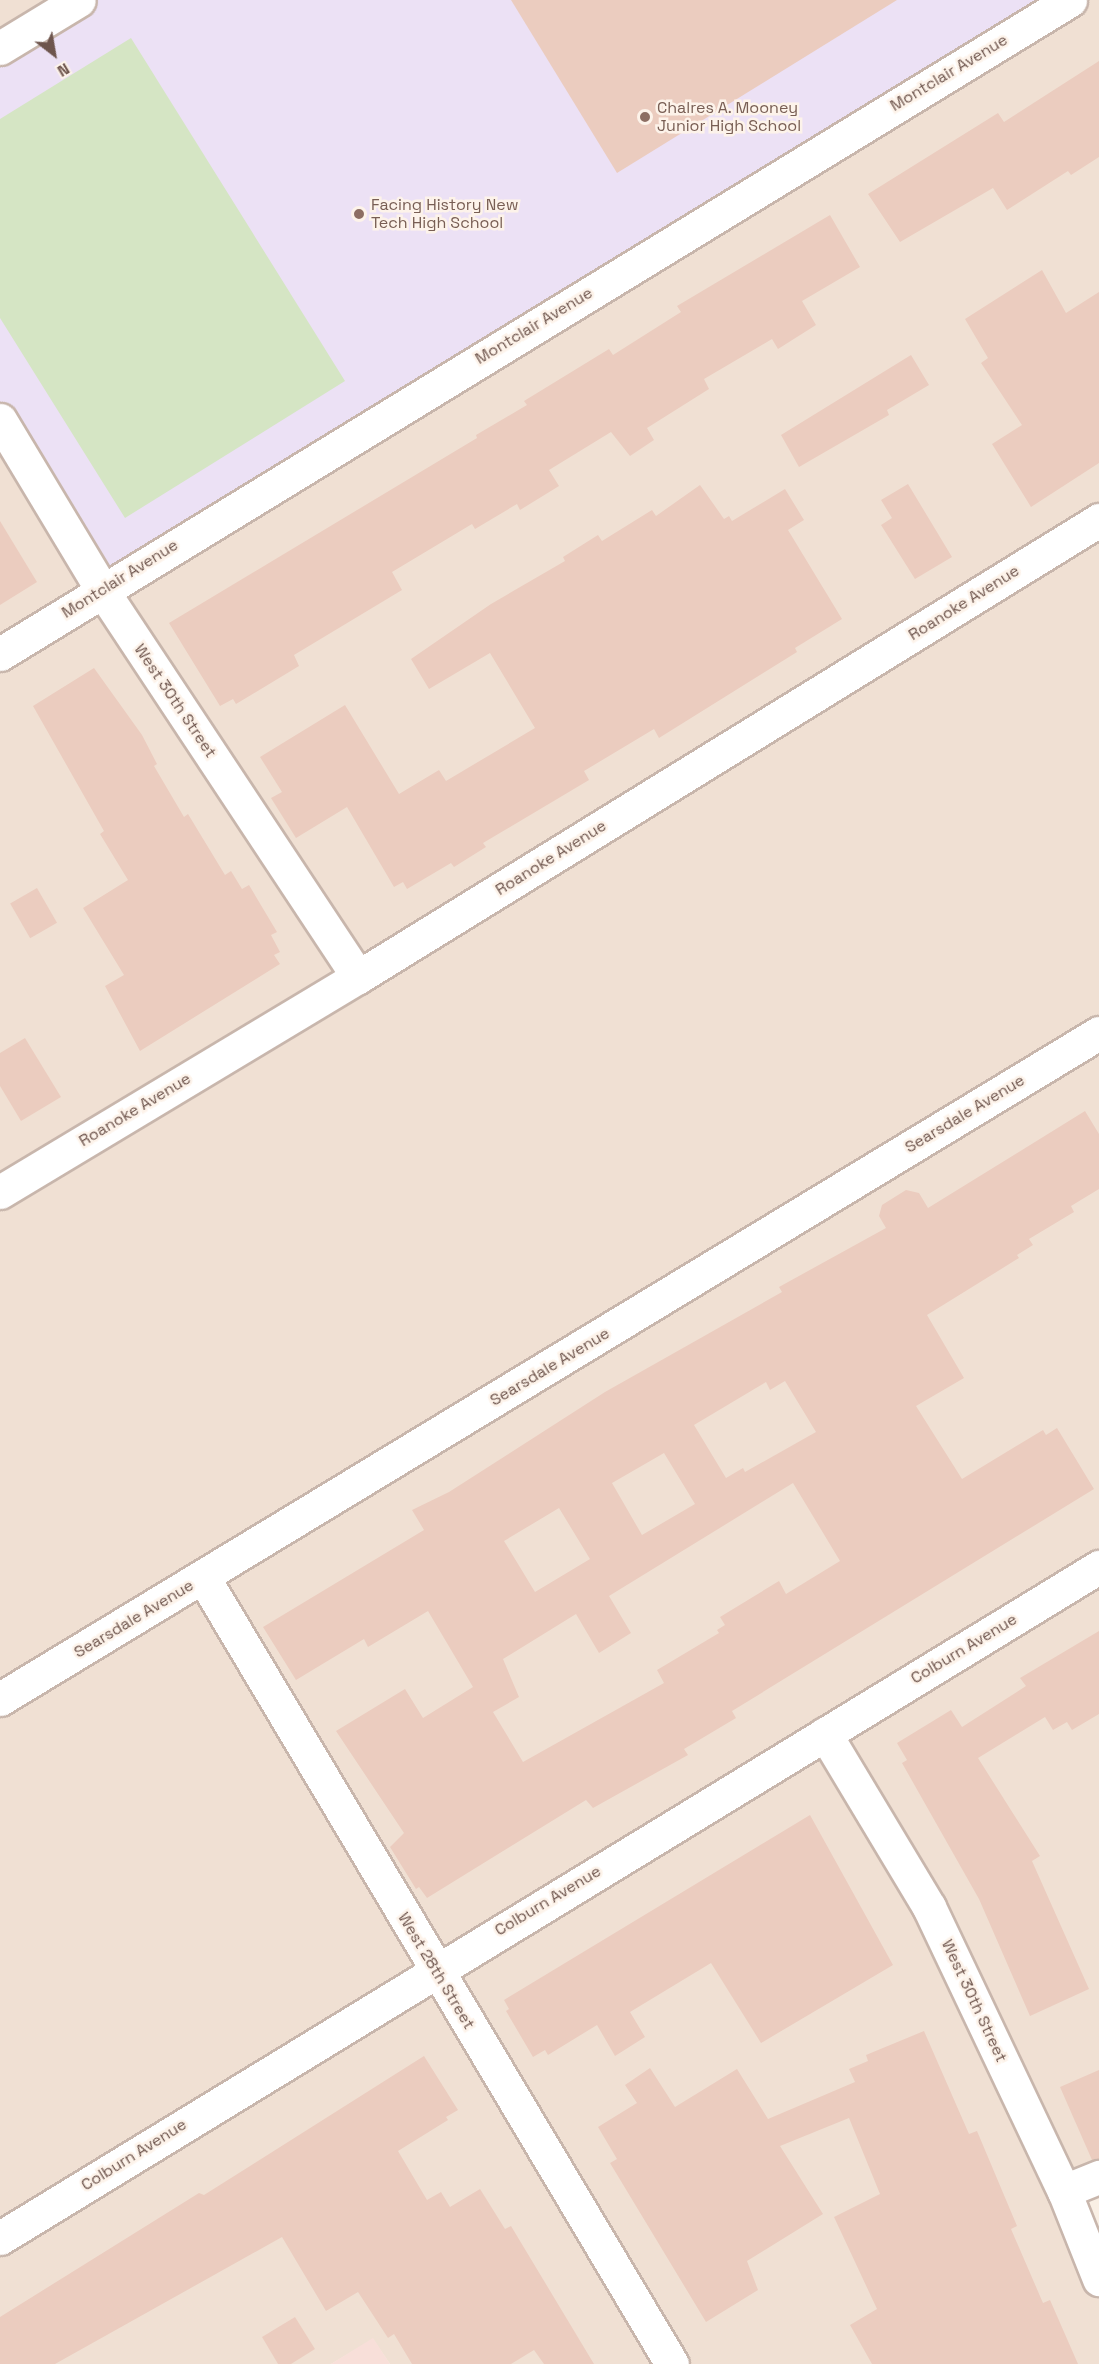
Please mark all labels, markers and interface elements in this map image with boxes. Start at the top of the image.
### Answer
north arrow [24,24,84,84]
street label: Montclair Avenue [887,30,1011,116]
text: N [54,58,74,82]
place label: Chalres A. Mooney Junior High School [657,98,801,136]
marker: Chalres A. Mooney Junior High School [638,110,652,124]
place label: Facing History New Tech High School [371,195,519,233]
marker: Facing History New Tech High School [352,207,366,221]
street label: Montclair Avenue [472,283,596,369]
street label: Montclair Avenue [58,535,182,623]
street label: Roanoke Avenue [905,561,1023,645]
street label: West 30th Street [130,640,220,762]
street label: Roanoke Avenue [492,816,610,900]
street label: Roanoke Avenue [76,1069,194,1151]
street label: Searsdale Avenue [902,1071,1028,1157]
street label: Searsdale Avenue [487,1324,613,1410]
street label: Searsdale Avenue [71,1576,197,1662]
street label: Colburn Avenue [907,1610,1021,1688]
street label: Colburn Avenue [491,1862,605,1940]
street label: West 28th Street [394,1909,478,2033]
street label: West 30th Street [937,1937,1011,2065]
street label: Colburn Avenue [78,2115,190,2195]

